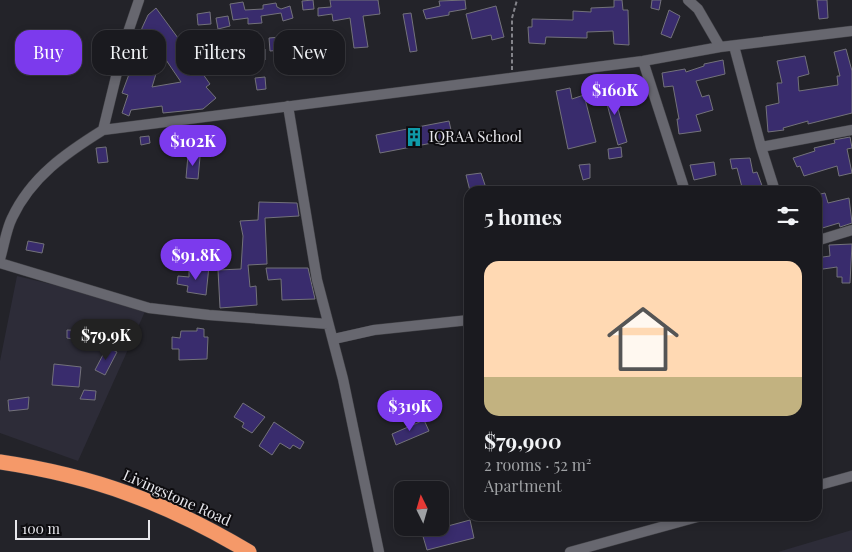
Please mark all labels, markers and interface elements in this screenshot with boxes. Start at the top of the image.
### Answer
chip: Buy [15,30,82,75]
chip: Rent [92,30,166,75]
chip: Filters [176,30,264,75]
chip: New [274,30,345,75]
pin: $160K [580,74,650,116]
text: $160K [592,79,638,100]
pin: $102K [158,124,228,167]
building icon: IQRAA School [403,126,425,148]
place label: IQRAA School [429,126,522,146]
text: $102K [170,130,216,151]
text: 5 homes [484,202,562,230]
icon: filters [774,202,802,230]
pin: $91.8K [155,238,237,281]
text: $91.8K [172,244,220,265]
icon: home [598,294,688,384]
pin: $79.9K [65,318,147,361]
text: $79.9K [81,324,131,345]
pin: $319K [375,390,445,432]
text: $319K [388,395,432,416]
text: $79,900 [484,426,561,454]
text: 2 rooms · 52 m² [484,454,591,475]
street label: Livingstone Road [120,464,235,530]
text: Apartment [484,475,562,496]
north arrow [394,481,449,536]
map controls [394,481,449,536]
scale bar [15,517,150,540]
text: 100 m [22,519,60,538]

